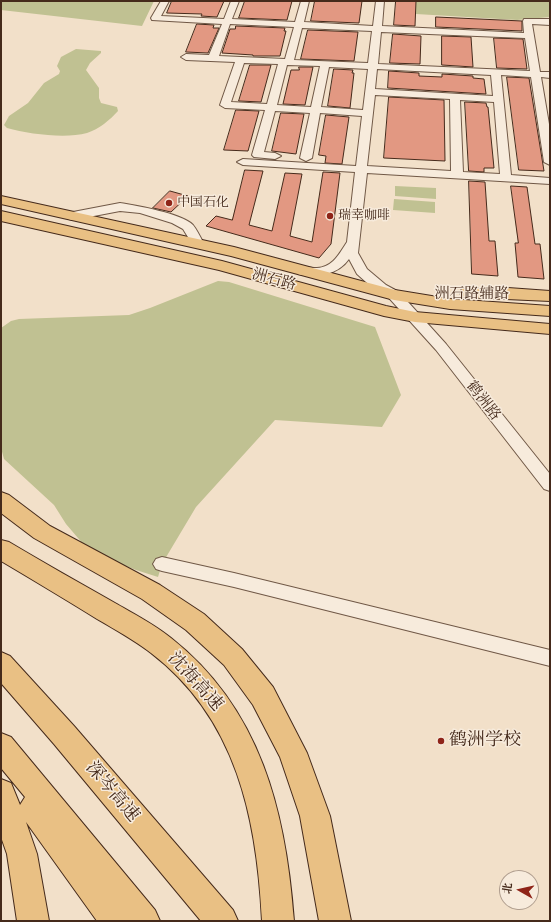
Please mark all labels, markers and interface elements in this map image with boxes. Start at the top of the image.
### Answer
place label: 中国石化 [177,195,229,211]
marker: 中国石化 [164,198,174,208]
place label: 瑞幸咖啡 [338,208,390,224]
marker: 瑞幸咖啡 [325,211,335,221]
street label: 洲石路 [250,265,298,295]
street label: 洲石路辅路 [435,285,509,303]
street label: 鹤洲路 [462,378,504,424]
street label: 沈海高速 [163,648,227,716]
place label: 鹤洲学校 [449,730,521,752]
marker: 鹤洲学校 [436,736,446,746]
street label: 深岑高速 [81,757,143,827]
north arrow [499,870,539,910]
text: 北 [500,882,515,895]

